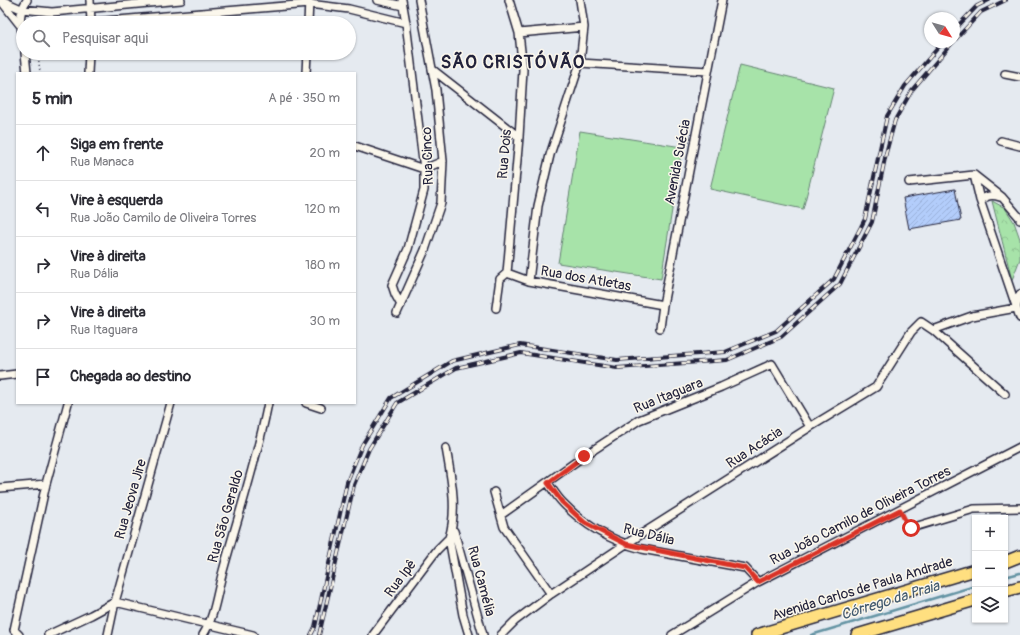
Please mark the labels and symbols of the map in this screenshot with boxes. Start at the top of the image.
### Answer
north arrow [924,12,960,48]
district label: SÃO CRISTÓVÃO [441,50,585,74]
street label: Avenida Suécia [661,118,694,206]
street label: Rua Cinco [418,126,437,185]
street label: Rua Dois [494,128,515,180]
street label: Rua dos Atletas [539,262,633,295]
street label: Rua Itaguara [631,374,705,417]
street label: Rua Acácia [723,423,786,472]
route end [575,447,593,465]
street label: Rua Jeova Jire [111,457,150,541]
street label: Rua João Camilo de Oliveira Torres [767,462,954,569]
street label: Rua São Geraldo [204,467,247,565]
route start [902,519,920,537]
street label: Rua Dália [621,520,676,549]
street label: Rua Camélia [464,544,499,618]
street label: Avenida Carlos de Paula Andrade [770,553,955,624]
street label: Rua Ipê [381,556,420,600]
water label: Córrego da Praia [839,576,943,624]

